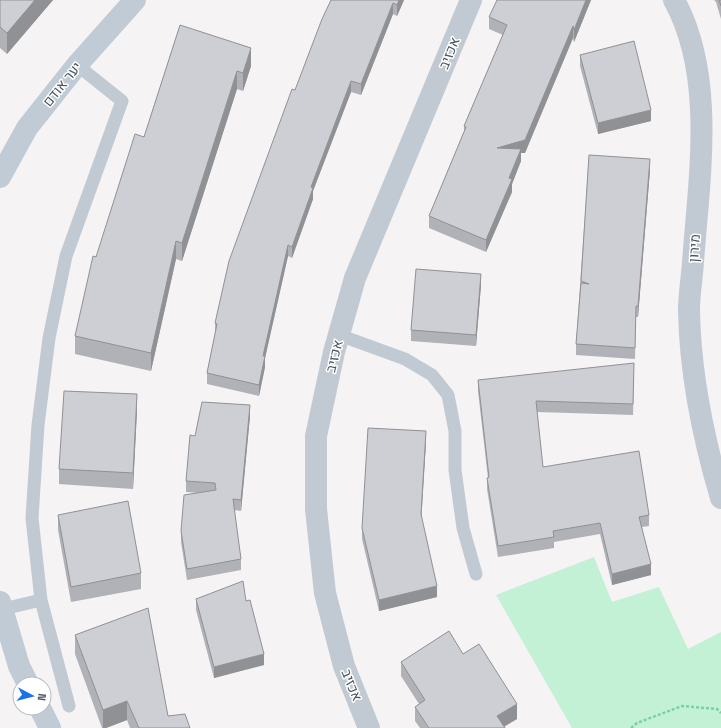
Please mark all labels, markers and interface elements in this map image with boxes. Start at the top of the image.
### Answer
street label: אכזיב [434,34,464,72]
street label: יער אודם [39,58,85,110]
street label: מירון [684,233,704,263]
street label: אכזיב [321,338,347,374]
street label: אכזיב [337,666,367,704]
north arrow [12,676,52,716]
text: N [35,693,49,702]

